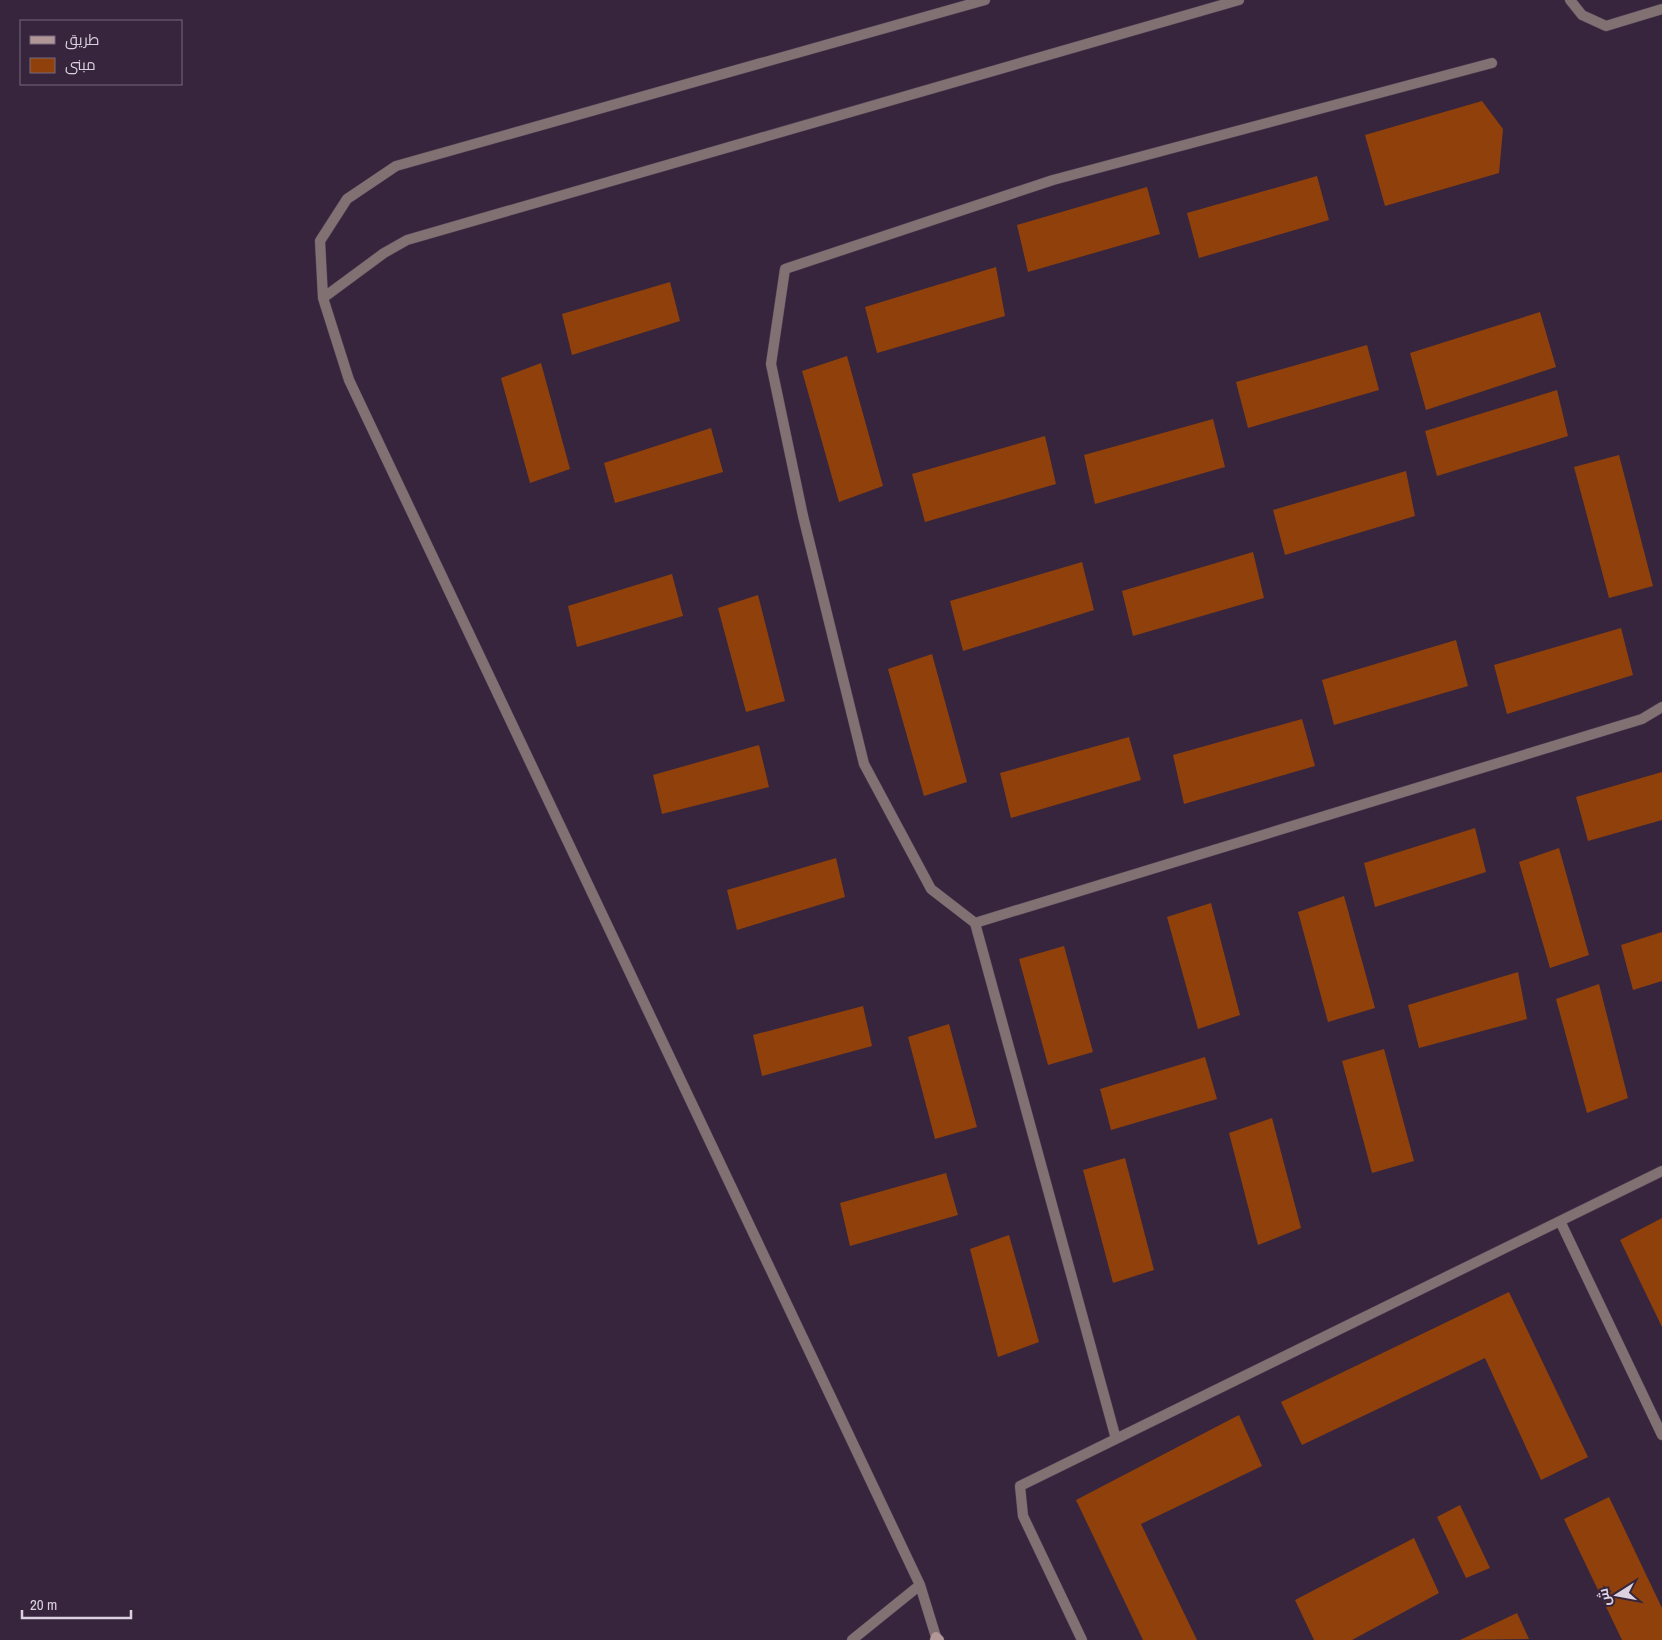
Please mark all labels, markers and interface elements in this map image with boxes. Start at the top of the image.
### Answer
legend [20,20,182,85]
text: طريق [65,29,99,50]
text: مبنى [65,54,96,75]
north arrow [1592,1570,1642,1620]
text: ش [1594,1587,1615,1608]
scale bar [22,1588,131,1620]
text: 20 m [30,1594,57,1615]

